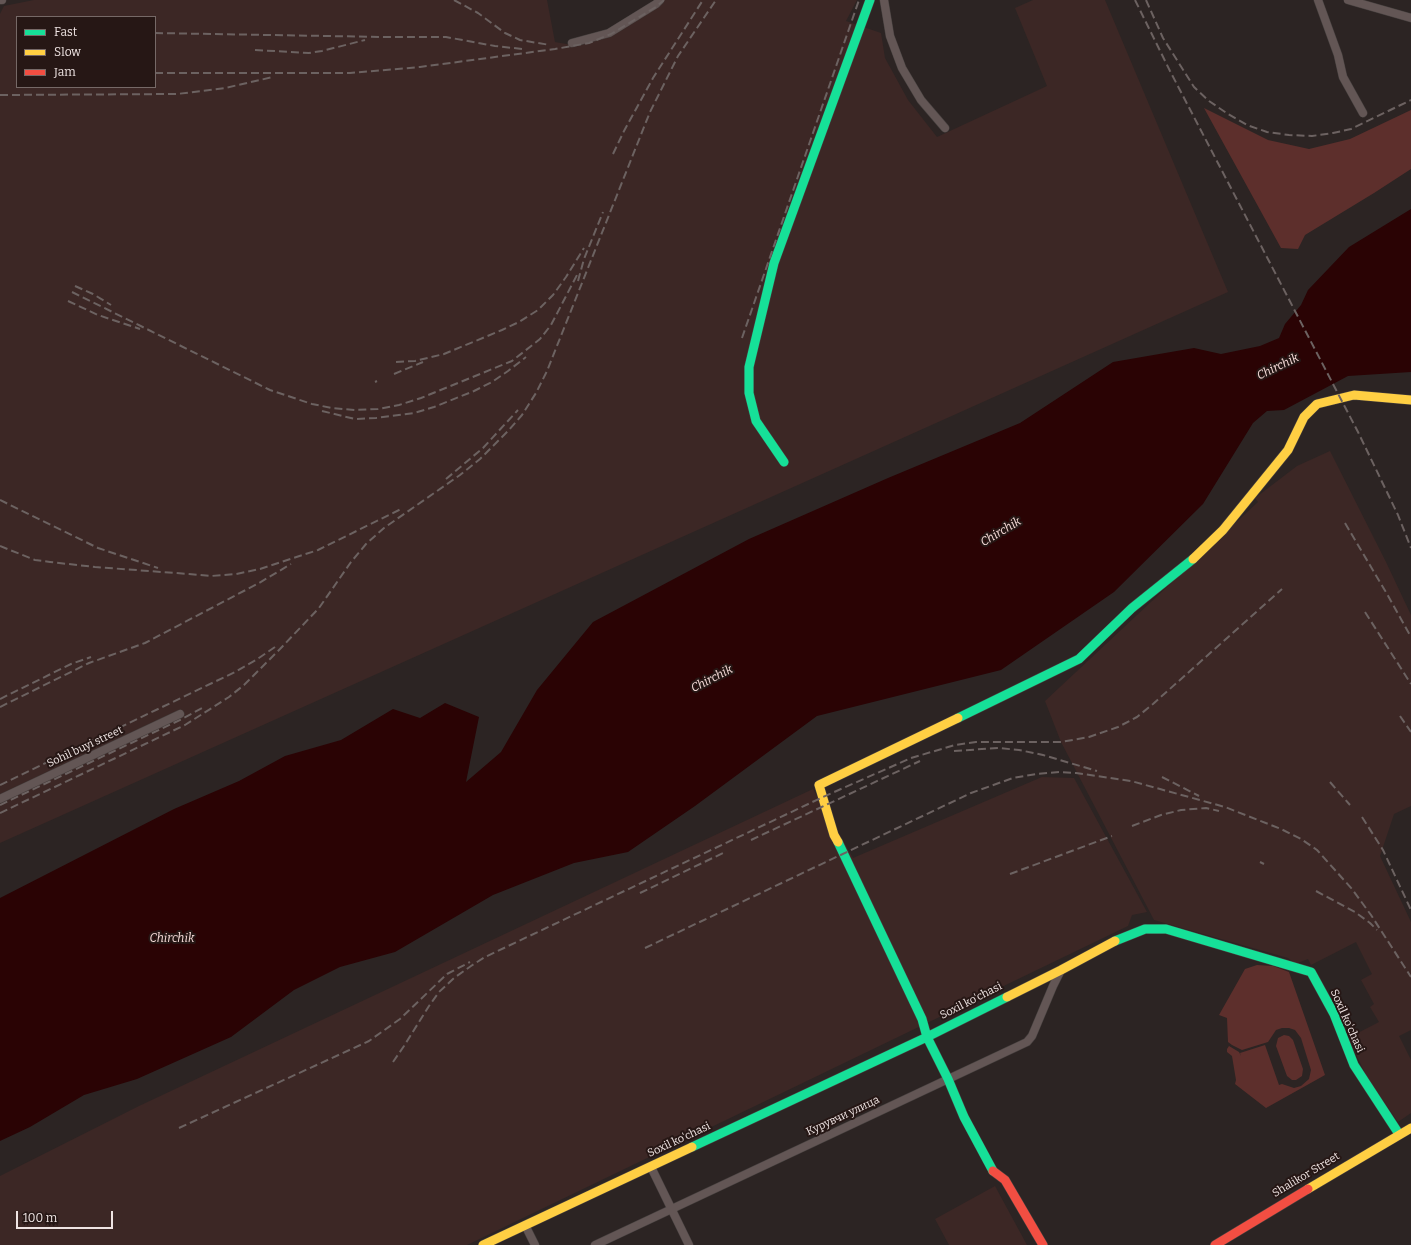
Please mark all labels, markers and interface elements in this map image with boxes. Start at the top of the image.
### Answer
legend [16,16,156,88]
text: Fast [54,25,77,39]
text: Slow [54,45,81,59]
text: Jam [54,65,76,79]
water label: Chirchik [1255,351,1301,383]
water label: Chirchik [978,514,1024,550]
water label: Chirchik [689,662,735,696]
street label: Sohil buyi street [45,724,125,770]
water label: Chirchik [150,932,194,946]
street label: Soxil ko'chasi [938,980,1004,1022]
street label: Soxil ko'chasi [1327,987,1367,1055]
street label: Курувчи улица [804,1093,882,1139]
street label: Soxil ko'chasi [646,1120,712,1160]
street label: Shаlikor Street [1270,1150,1342,1200]
scale bar [18,1203,115,1229]
text: 100 m [23,1211,57,1225]

